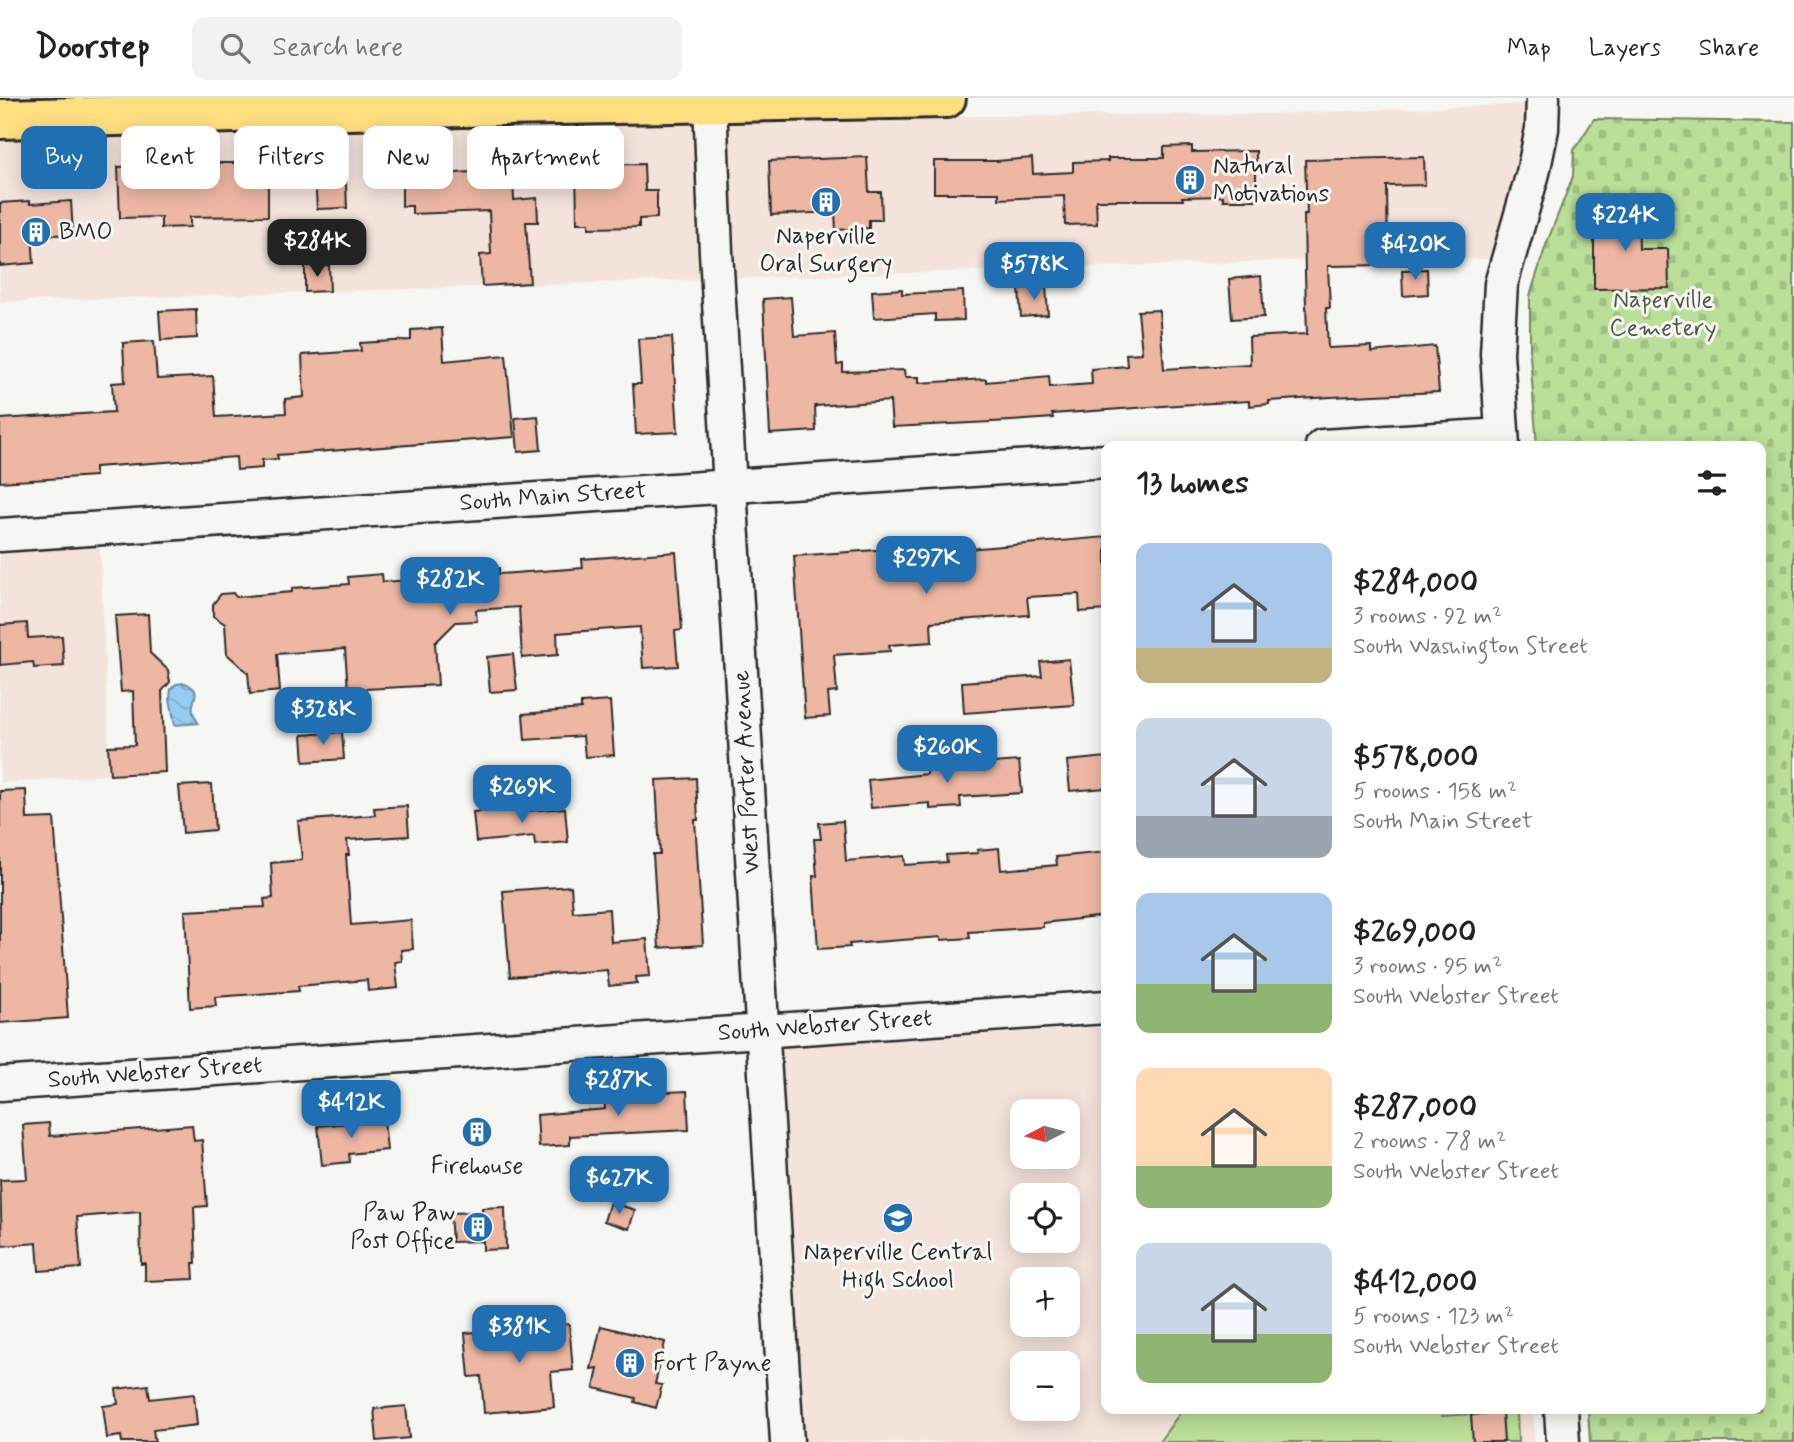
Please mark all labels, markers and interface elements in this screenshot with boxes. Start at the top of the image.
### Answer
search box [192,17,682,80]
text: Doorstep [35,26,150,70]
icon: search [216,29,254,67]
text: Search here [272,31,403,65]
text: Map [1507,33,1551,64]
text: Layers [1589,33,1661,64]
text: Share [1699,33,1759,64]
chip: Buy [21,126,107,189]
chip: Rent [121,126,220,189]
chip: Filters [234,126,349,189]
chip: New [363,126,453,189]
chip: Apartment [467,126,624,189]
place label: Natural Motivations [1213,151,1329,210]
building icon: Natural Motivations [1173,163,1207,197]
building icon: Naperville Oral Surgery [809,185,843,219]
pin: $224K [1576,194,1674,253]
text: $224K [1592,201,1658,231]
building icon: BMO [19,215,53,249]
place label: BMO [59,217,113,248]
pin: $284K [268,220,366,279]
place label: Naperville Oral Surgery [760,221,892,283]
pin: $420K [1366,222,1464,282]
text: $284K [283,227,351,257]
text: $420K [1380,230,1450,260]
pin: $578K [985,242,1083,302]
text: $578K [1000,250,1068,280]
park label: Naperville Cemetery [1609,285,1717,344]
text: 13 homes [1136,464,1249,503]
icon: filters [1693,464,1731,502]
street label: South Main Street [458,475,648,519]
pin: $297K [877,536,975,596]
text: $297K [892,544,960,574]
pin: $282K [401,558,499,617]
text: $284,000 [1353,563,1478,602]
text: $282K [416,565,484,595]
icon: home [1192,571,1276,655]
text: 3 rooms · 92 m² [1353,602,1502,632]
text: South Washington Street [1353,632,1588,662]
street label: West Porter Avenue [726,670,768,874]
pin: $328K [274,688,372,747]
text: $328K [291,695,355,725]
pin: $260K [898,726,996,785]
text: $260K [913,733,981,763]
text: $578,000 [1353,738,1478,777]
icon: home [1192,746,1276,830]
pin: $269K [473,766,571,825]
text: $269K [489,773,555,803]
text: 5 rooms · 158 m² [1353,777,1517,807]
text: South Main Street [1353,807,1533,837]
text: $269,000 [1353,913,1476,952]
icon: home [1192,921,1276,1005]
text: 3 rooms · 95 m² [1353,952,1502,982]
text: South Webster Street [1353,982,1559,1012]
street label: South Webster Street [717,1003,933,1049]
street label: South Webster Street [47,1050,263,1096]
pin: $287K [569,1058,667,1118]
text: $287K [585,1066,651,1096]
pin: $412K [302,1080,400,1140]
text: $412K [318,1088,384,1118]
text: $287,000 [1353,1088,1477,1127]
icon: home [1192,1096,1276,1180]
north arrow [1010,1099,1080,1169]
map controls [1010,1099,1080,1421]
building icon: Firehouse [460,1115,494,1149]
text: 2 rooms · 78 m² [1353,1127,1506,1157]
place label: Firehouse [431,1151,523,1182]
pin: $627K [570,1156,668,1216]
text: South Webster Street [1353,1157,1559,1187]
text: $627K [586,1164,652,1194]
button: locate [1010,1183,1080,1253]
place label: Paw Paw Post Office [350,1198,455,1257]
school or university icon: Naperville Central High School [881,1201,915,1235]
building icon: Paw Paw Post Office [461,1210,495,1244]
place label: Naperville Central High School [804,1237,992,1299]
text: $412,000 [1353,1263,1477,1302]
button: + [1010,1267,1080,1337]
icon: home [1192,1271,1276,1355]
text: 5 rooms · 123 m² [1353,1302,1514,1332]
pin: $381K [470,1306,568,1365]
text: $381K [488,1313,550,1343]
text: South Webster Street [1353,1332,1559,1362]
building icon: Fort Payne [613,1346,647,1380]
place label: Fort Payne [653,1348,772,1379]
button: − [1010,1351,1080,1421]

